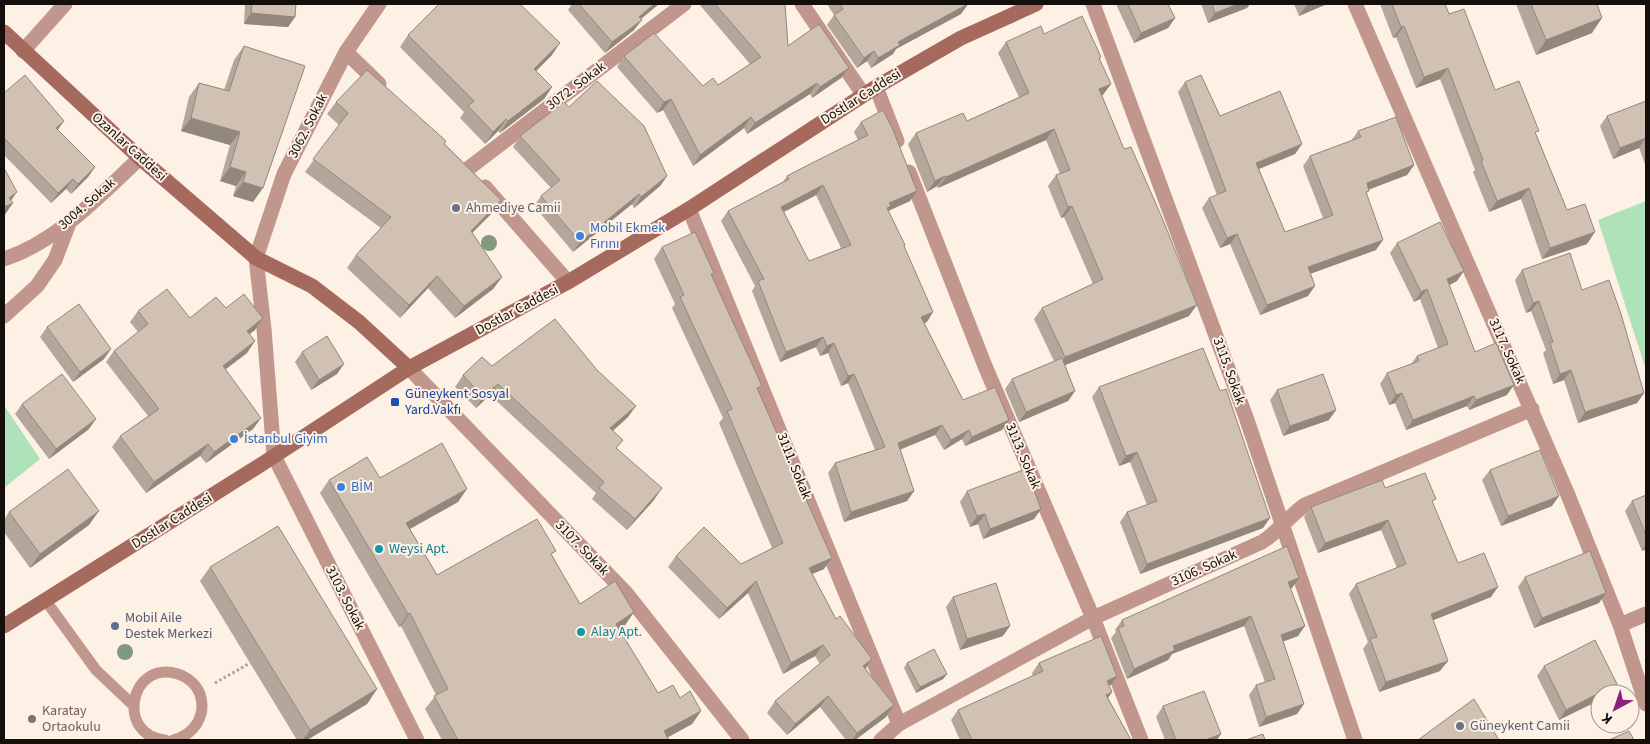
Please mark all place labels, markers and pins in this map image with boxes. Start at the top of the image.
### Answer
place label: Ahmediye Camii [466,198,561,218]
marker: Ahmediye Camii [450,202,462,214]
place label: Mobil Ekmek Fırını [590,218,665,254]
marker: Mobil Ekmek Fırını [574,230,586,242]
place label: Güneykent Sosyal Yard.Vakfı [404,384,509,420]
marker: Güneykent Sosyal Yard.Vakfı [389,396,401,408]
place label: İstanbul Giyim [244,429,328,449]
marker: İstanbul Giyim [228,433,240,445]
place label: BİM [351,477,373,497]
marker: BİM [335,481,347,493]
place label: Weysi Apt. [389,539,449,559]
marker: Weysi Apt. [373,543,385,555]
place label: Mobil Aile Destek Merkezi [125,608,212,644]
marker: Mobil Aile Destek Merkezi [109,620,121,632]
place label: Alay Apt. [591,622,642,642]
marker: Alay Apt. [575,626,587,638]
place label: Karatay Ortaokulu [42,701,101,737]
marker: Karatay Ortaokulu [26,713,38,725]
place label: Güneykent Camii [1470,716,1570,736]
marker: Güneykent Camii [1454,720,1466,732]

